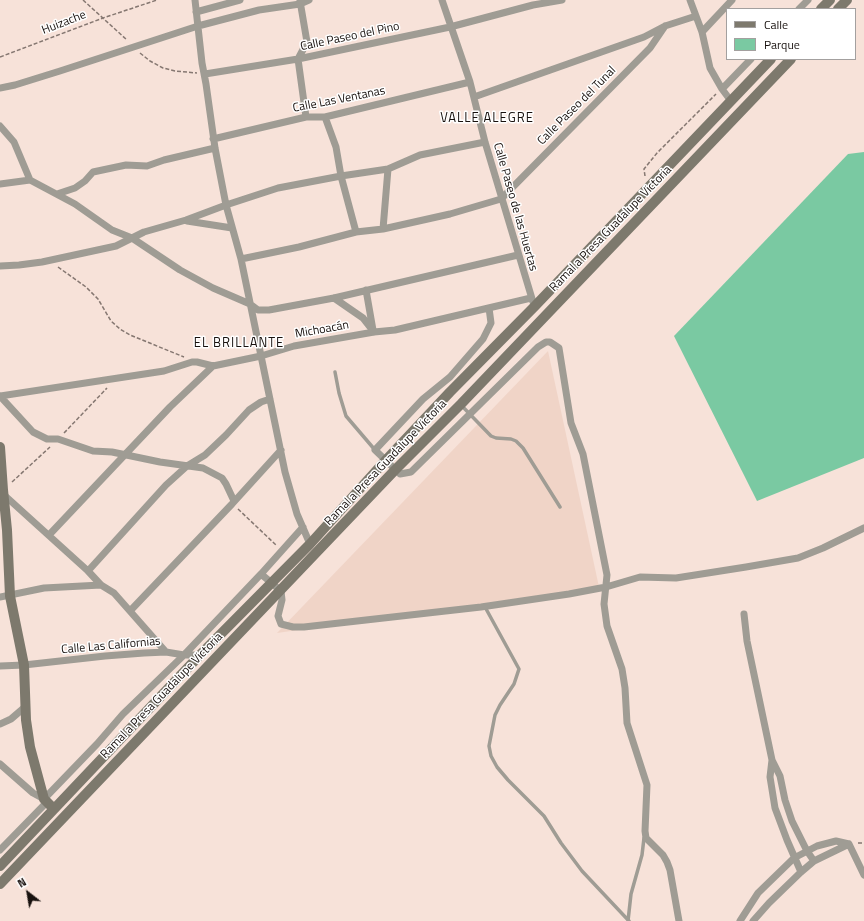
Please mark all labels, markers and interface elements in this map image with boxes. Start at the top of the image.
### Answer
street label: Huizache [40,8,88,38]
legend [726,8,856,60]
text: Calle [764,15,788,34]
street label: Calle Paseo del Pino [299,19,401,55]
text: Parque [764,35,800,54]
street label: Calle Paseo del Tunal [535,64,619,148]
street label: Calle Las Ventanas [291,84,387,116]
district label: VALLE ALEGRE [440,111,534,127]
street label: Calle Paseo de las Huertas [490,141,540,273]
street label: Ramal a Presa Guadalupe Victoria [547,163,675,295]
street label: Michoacán [294,318,350,342]
district label: EL BRILLANTE [194,336,284,352]
street label: Ramal a Presa Guadalupe Victoria [322,397,450,529]
street label: Ramal a Presa Guadalupe Victoria [98,630,226,762]
street label: Calle Las Californias [61,634,161,658]
north arrow [8,873,48,913]
text: N [14,874,29,892]

